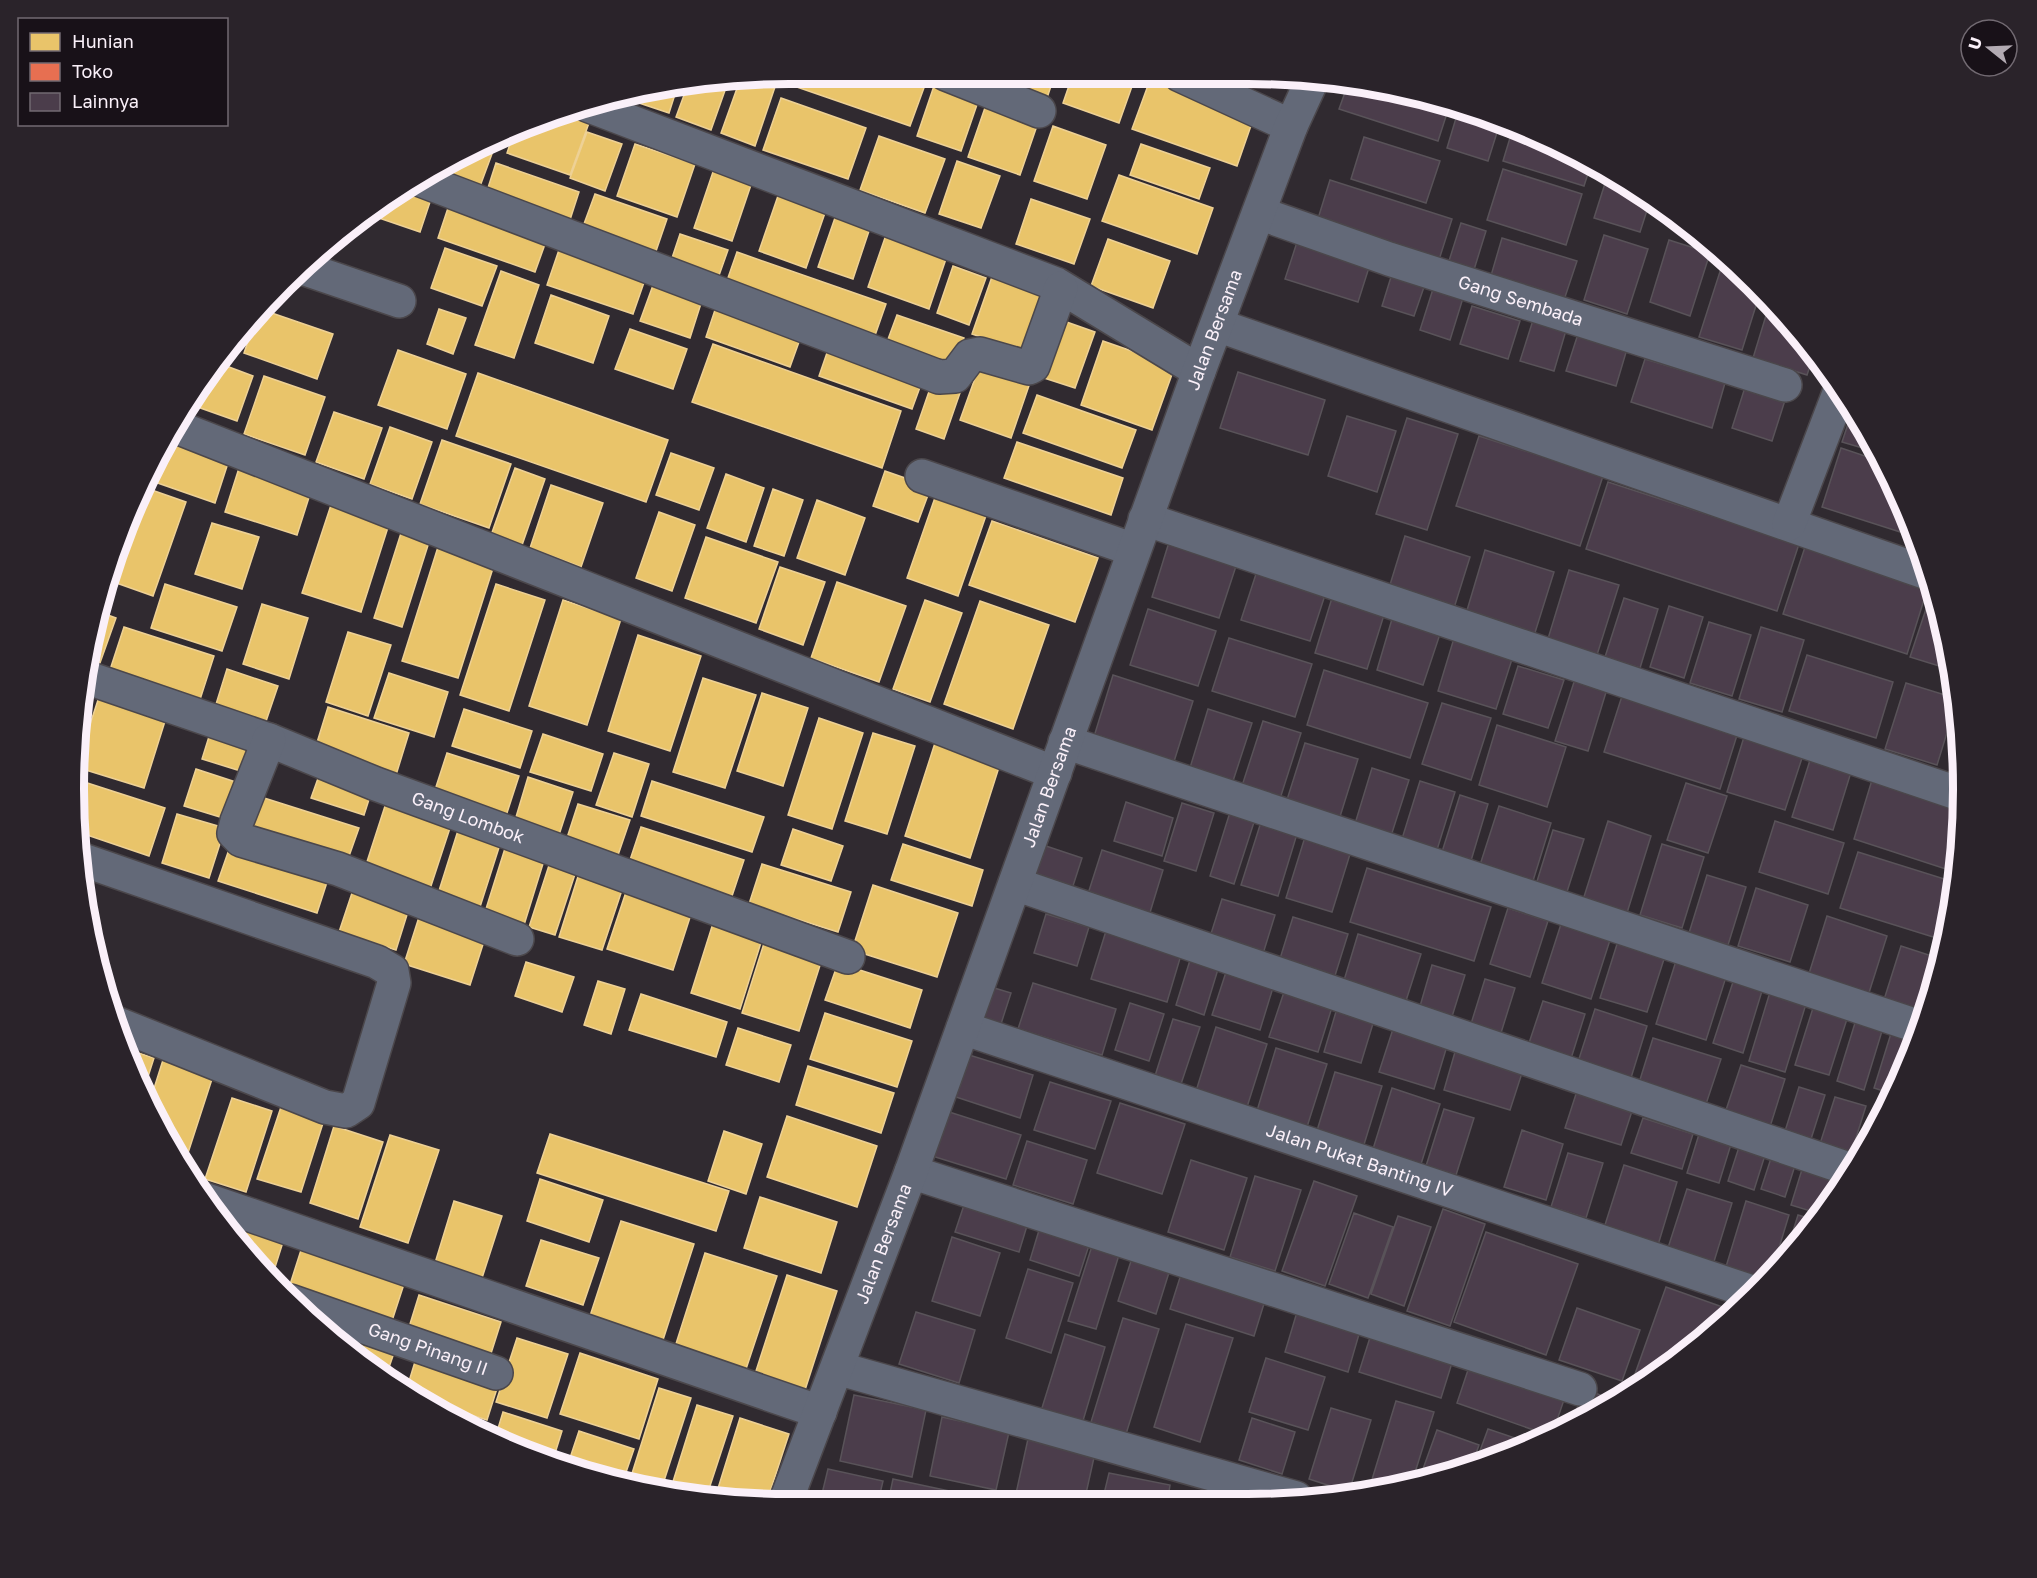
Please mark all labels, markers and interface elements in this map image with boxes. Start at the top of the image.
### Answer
legend [18,18,228,126]
north arrow [1959,18,2019,78]
text: Hunian [72,30,134,52]
text: U [1963,35,1986,52]
text: Toko [72,60,113,82]
text: Lainnya [72,90,139,112]
street label: Jalan Bersama [1181,266,1246,393]
street label: Gang Sembada [1456,270,1586,330]
street label: Jalan Bersama [1017,723,1080,850]
street label: Gang Lombok [409,786,528,847]
street label: Jalan Pukat Banting IV [1263,1118,1456,1201]
street label: Jalan Bersama [850,1180,916,1307]
street label: Gang Pinang II [365,1317,491,1379]

